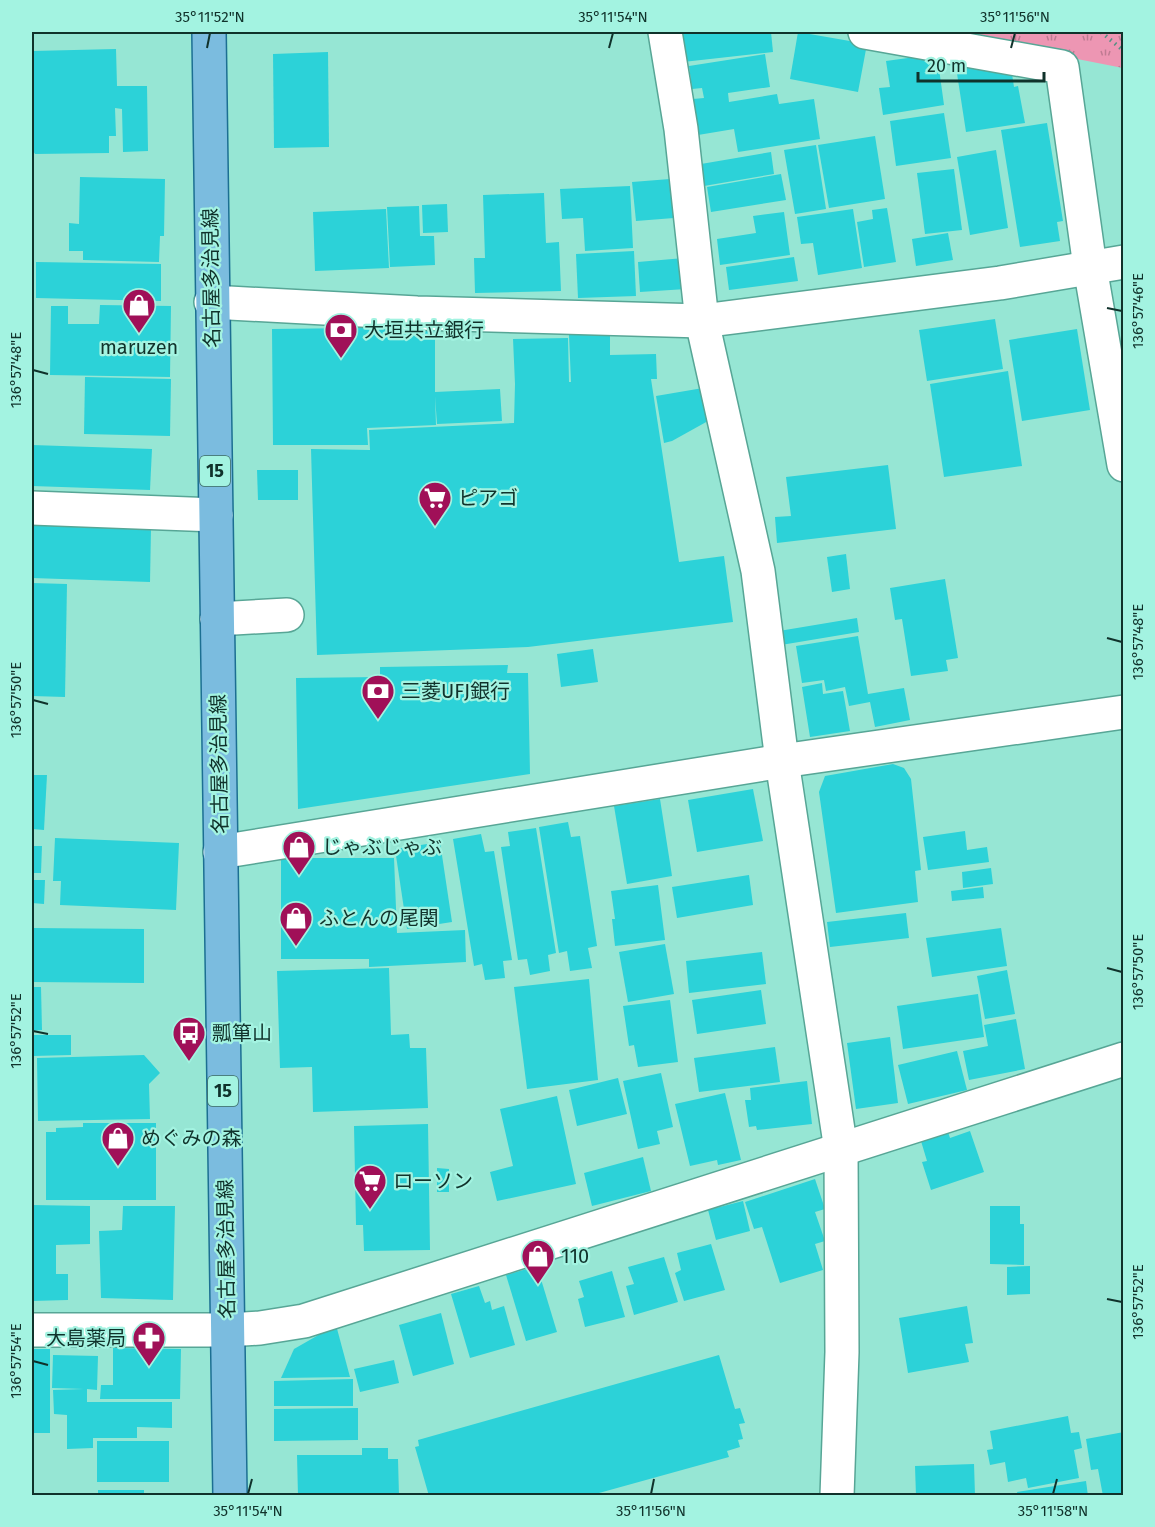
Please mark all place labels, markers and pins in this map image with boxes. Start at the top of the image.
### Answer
shop icon: maruzen [121,287,157,334]
bank icon: 大垣共立銀行 [323,312,359,359]
place label: 大垣共立銀行 [364,318,484,342]
place label: maruzen [100,335,178,359]
supermarket icon: ピアゴ [417,480,453,527]
place label: ピアゴ [458,486,518,510]
bank icon: 三菱UFJ銀行 [360,673,396,720]
place label: 三菱UFJ銀行 [401,679,510,703]
shop icon: じゃぶじゃぶ [281,829,317,876]
place label: じゃぶじゃぶ [322,835,442,859]
shop icon: ふとんの尾関 [278,900,314,947]
place label: ふとんの尾関 [319,906,439,930]
bus stop icon: 瓢箪山 [171,1015,207,1062]
place label: 瓢箪山 [212,1021,272,1045]
shop icon: めぐみの森 [100,1120,136,1167]
place label: めぐみの森 [141,1126,242,1150]
supermarket icon: ローソン [352,1163,388,1210]
place label: ローソン [393,1169,473,1193]
shop icon: 110 [520,1238,556,1285]
place label: 110 [561,1244,589,1268]
pharmacy icon: 大島薬局 [131,1320,167,1367]
place label: 大島薬局 [46,1326,126,1350]

